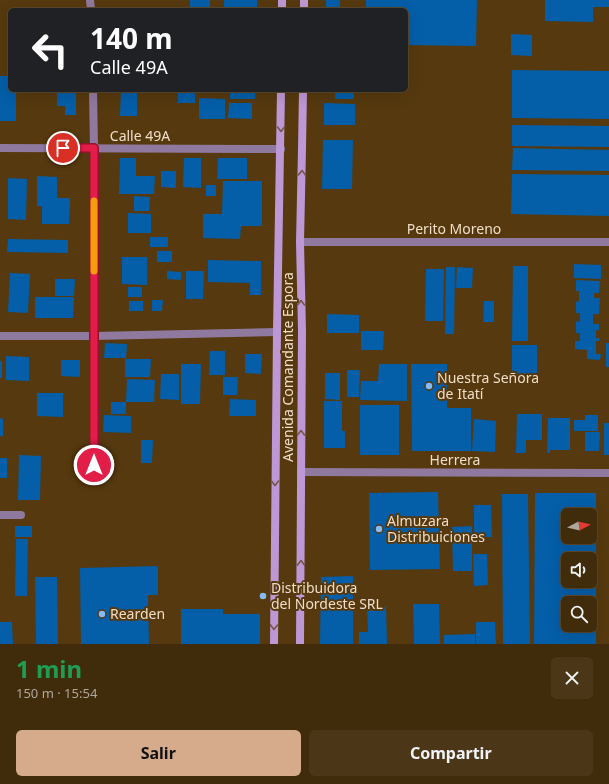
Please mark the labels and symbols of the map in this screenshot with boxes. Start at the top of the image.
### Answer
street label: Calle 49A [110,126,170,145]
one-way arrow [277,126,285,132]
pin [46,131,80,165]
one-way arrow [297,170,306,176]
street label: Perito Moreno [407,219,501,238]
street label: Avenida Comandante Espora [278,272,297,462]
one-way arrow [297,300,305,306]
place label: Nuestra Señora de Itatí [437,368,539,403]
marker: Nuestra Señora de Itatí [424,381,434,391]
one-way arrow [297,430,305,436]
position arrow [73,444,115,486]
street label: Herrera [430,450,480,469]
one-way arrow [271,480,280,486]
north arrow [561,508,597,544]
place label: Almuzara Distribuiciones [387,511,485,546]
marker: Almuzara Distribuiciones [374,524,384,534]
one-way arrow [296,560,305,566]
place label: Distribuidora del Nordeste SRL [271,578,383,613]
marker: Distribuidora del Nordeste SRL [258,591,268,601]
place label: Rearden [110,604,165,623]
marker: Rearden [97,609,107,619]
one-way arrow [270,624,278,630]

